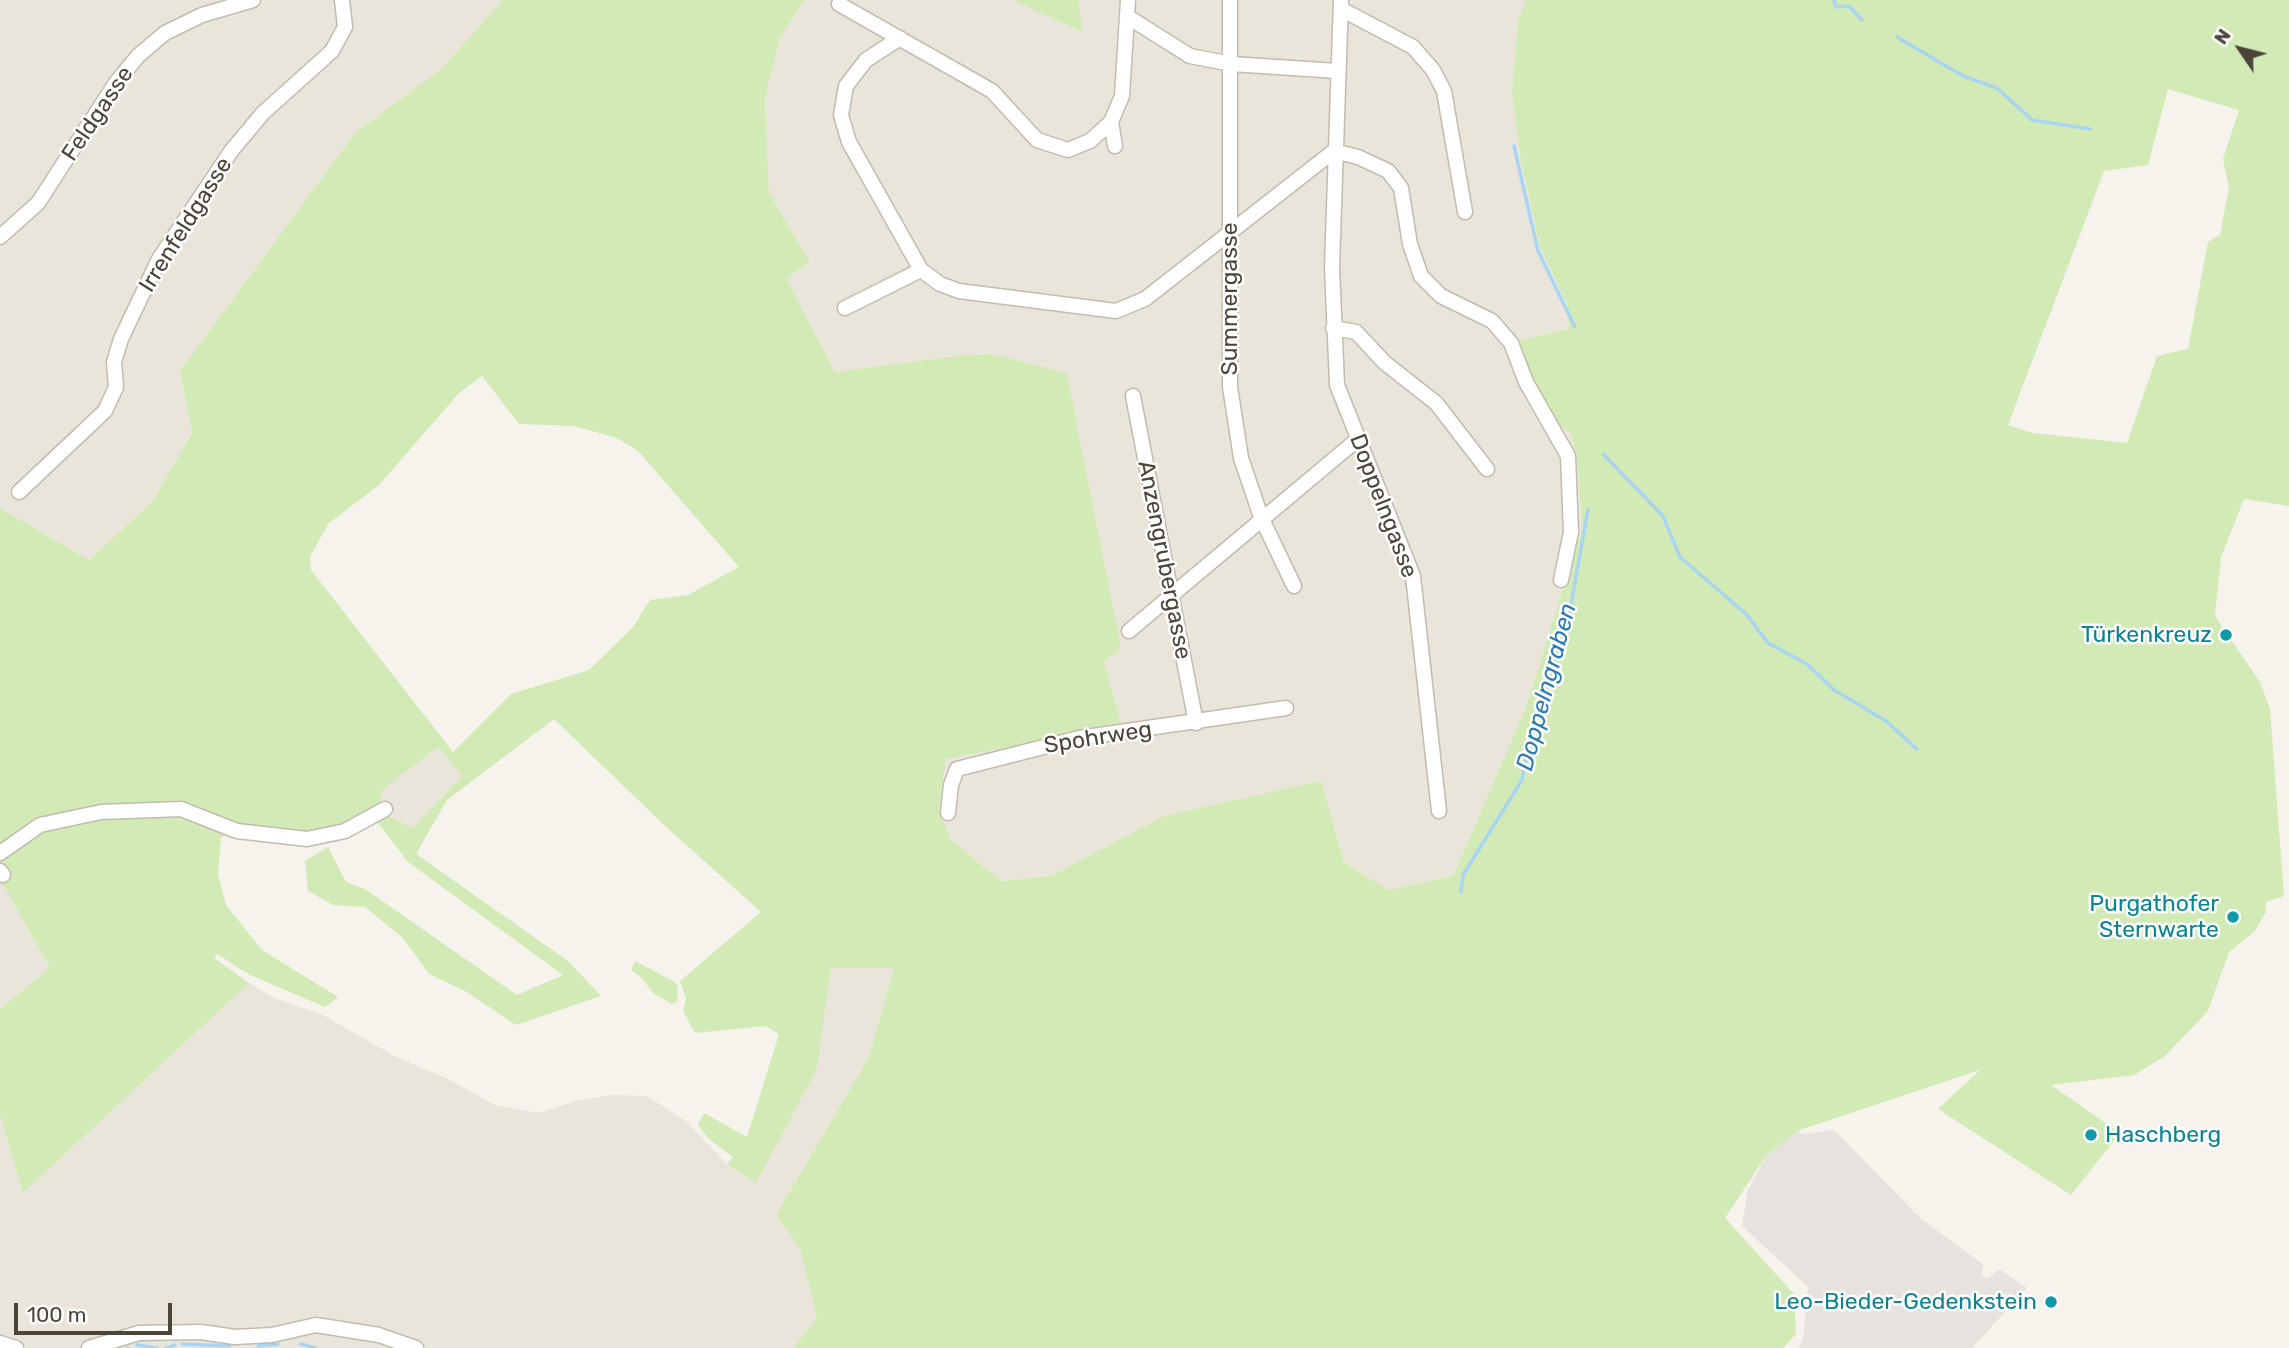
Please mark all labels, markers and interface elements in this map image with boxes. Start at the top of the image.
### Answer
north arrow [2205,14,2275,84]
text: N [2209,24,2236,49]
street label: Feldgasse [56,61,140,167]
street label: Irrenfeldgasse [134,153,238,297]
street label: Summergasse [1216,222,1244,376]
street label: Doppelngasse [1343,430,1423,582]
street label: Anzengrubergasse [1131,458,1197,662]
water label: Doppelngraben [1511,600,1583,774]
place label: Türkenkreuz [2081,621,2212,649]
marker: Türkenkreuz [2218,627,2234,643]
street label: Spohrweg [1042,716,1154,760]
place label: Purgathofer Sternwarte [2089,890,2219,944]
marker: Purgathofer Sternwarte [2225,909,2241,925]
place label: Haschberg [2105,1121,2221,1149]
marker: Haschberg [2083,1127,2099,1143]
scale bar [18,1288,175,1332]
place label: Leo-Bieder-Gedenkstein [1774,1288,2037,1316]
marker: Leo-Bieder-Gedenkstein [2043,1294,2059,1310]
text: 100 m [27,1302,86,1327]

